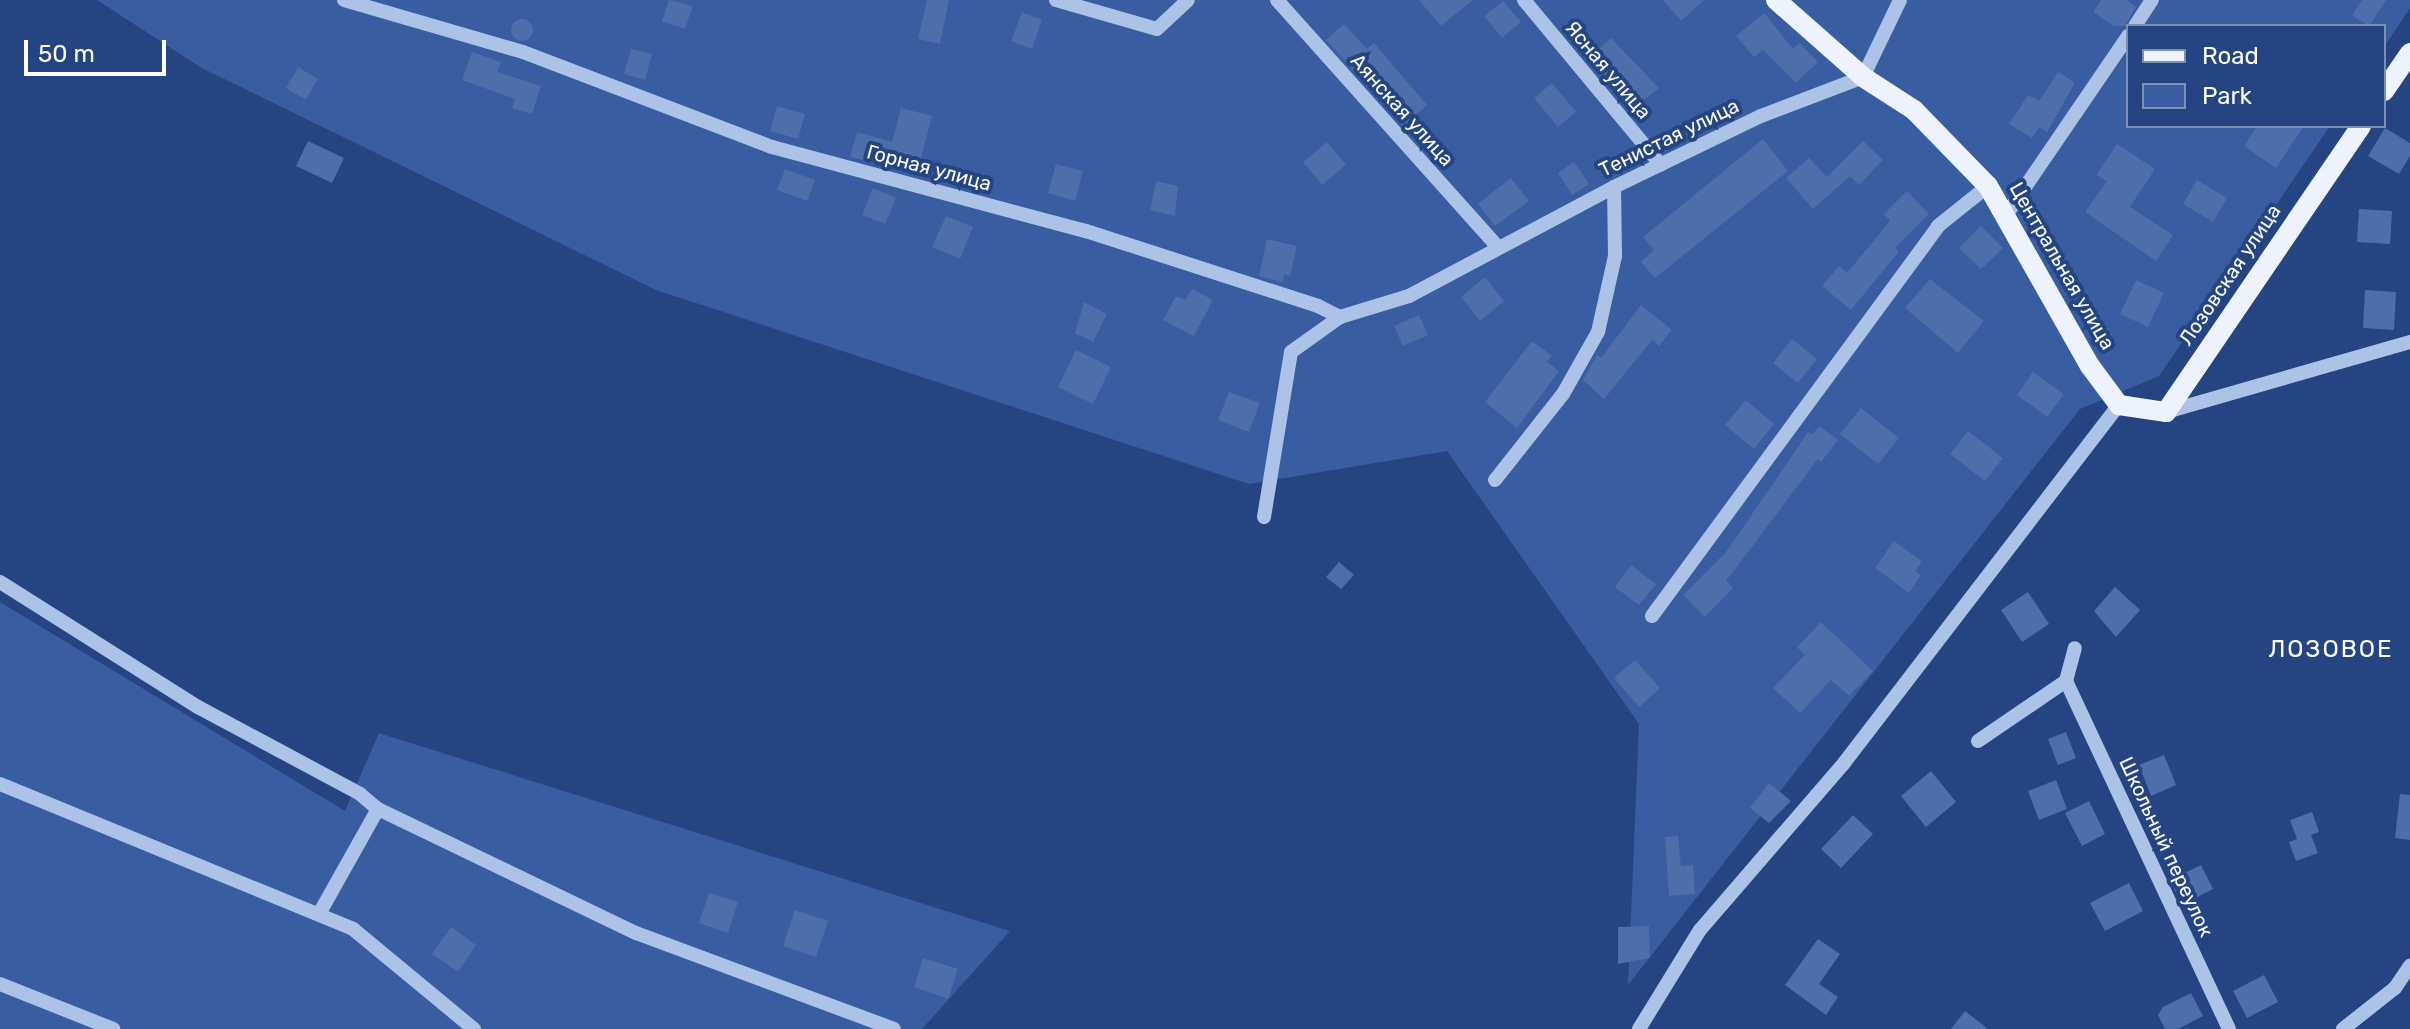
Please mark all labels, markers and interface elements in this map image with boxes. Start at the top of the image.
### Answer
street label: Ясная улица [1560,16,1656,124]
scale bar [28,24,170,74]
legend [2126,24,2386,128]
text: 50 m [38,40,95,68]
text: Road [2202,42,2259,70]
street label: Аянская улица [1345,49,1459,171]
text: Park [2202,82,2252,110]
street label: Тенистая улица [1595,94,1743,182]
street label: Горная улица [864,140,994,196]
street label: Центральная улица [2004,178,2120,354]
street label: Лозовская улица [2174,200,2286,350]
district label: ЛОЗОВОЕ [2268,636,2394,664]
street label: Школьный переулок [2114,753,2218,941]

